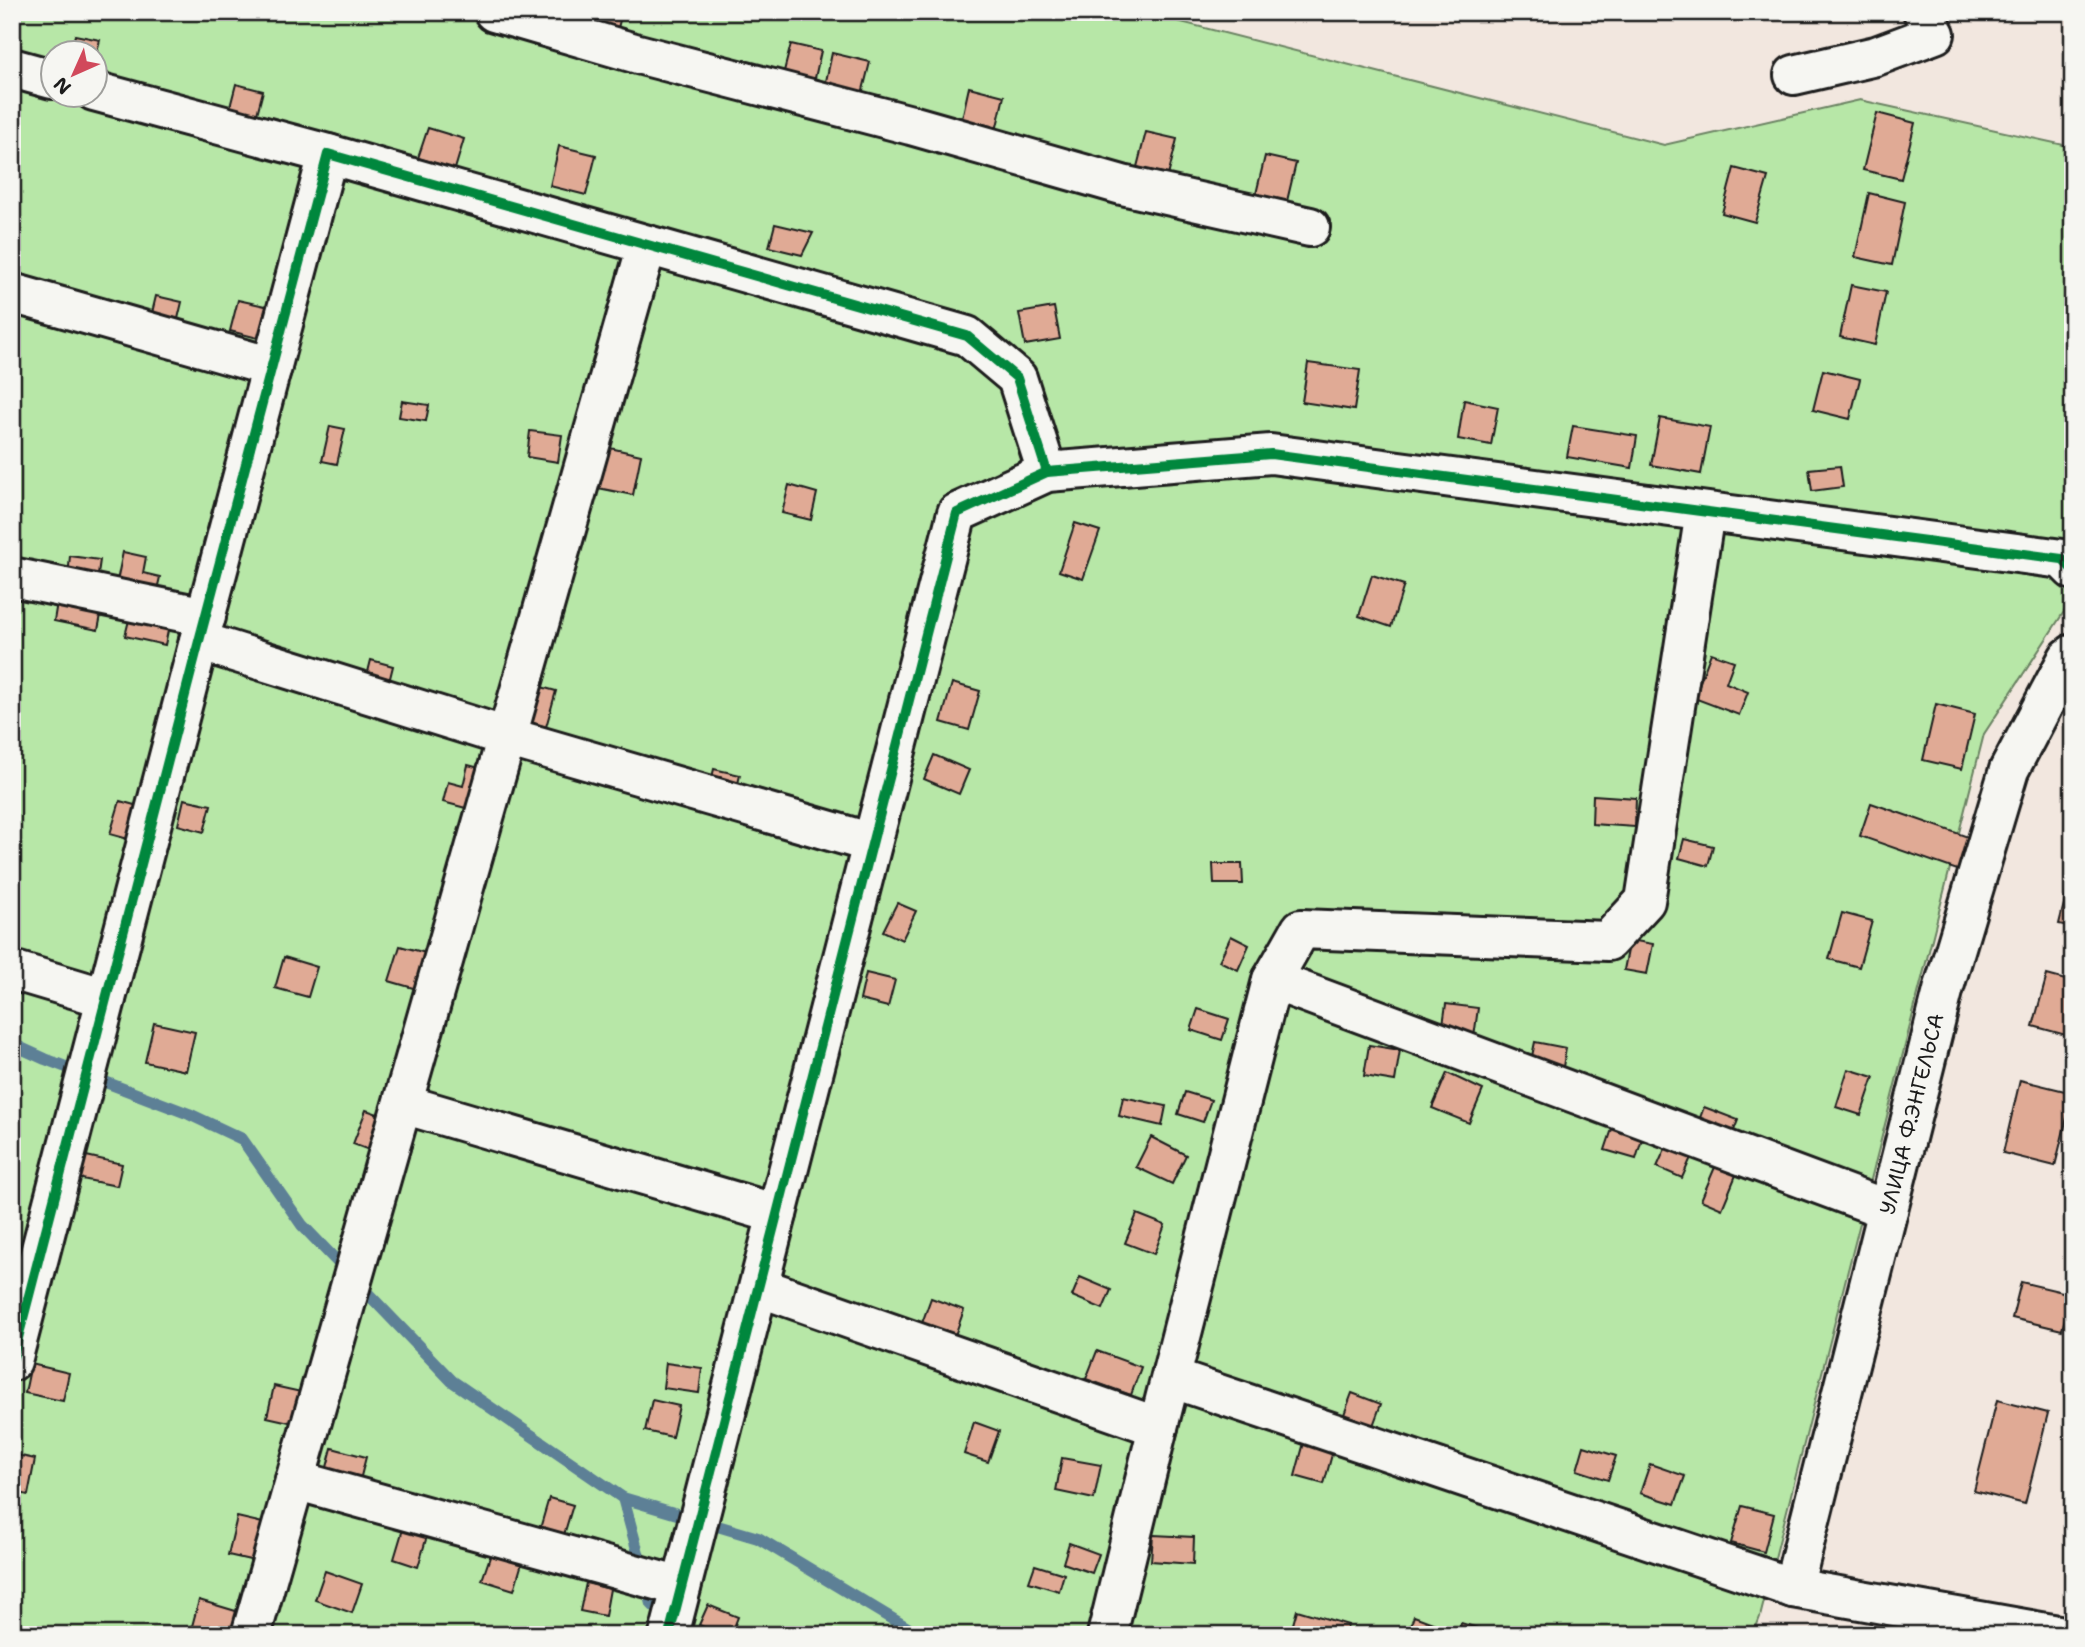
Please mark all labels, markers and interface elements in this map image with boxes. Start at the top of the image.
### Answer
north arrow [38,38,108,108]
text: N [48,72,76,100]
street label: УЛИЦА Ф.ЭНГЕЛЬСА [1873,1010,1951,1218]

